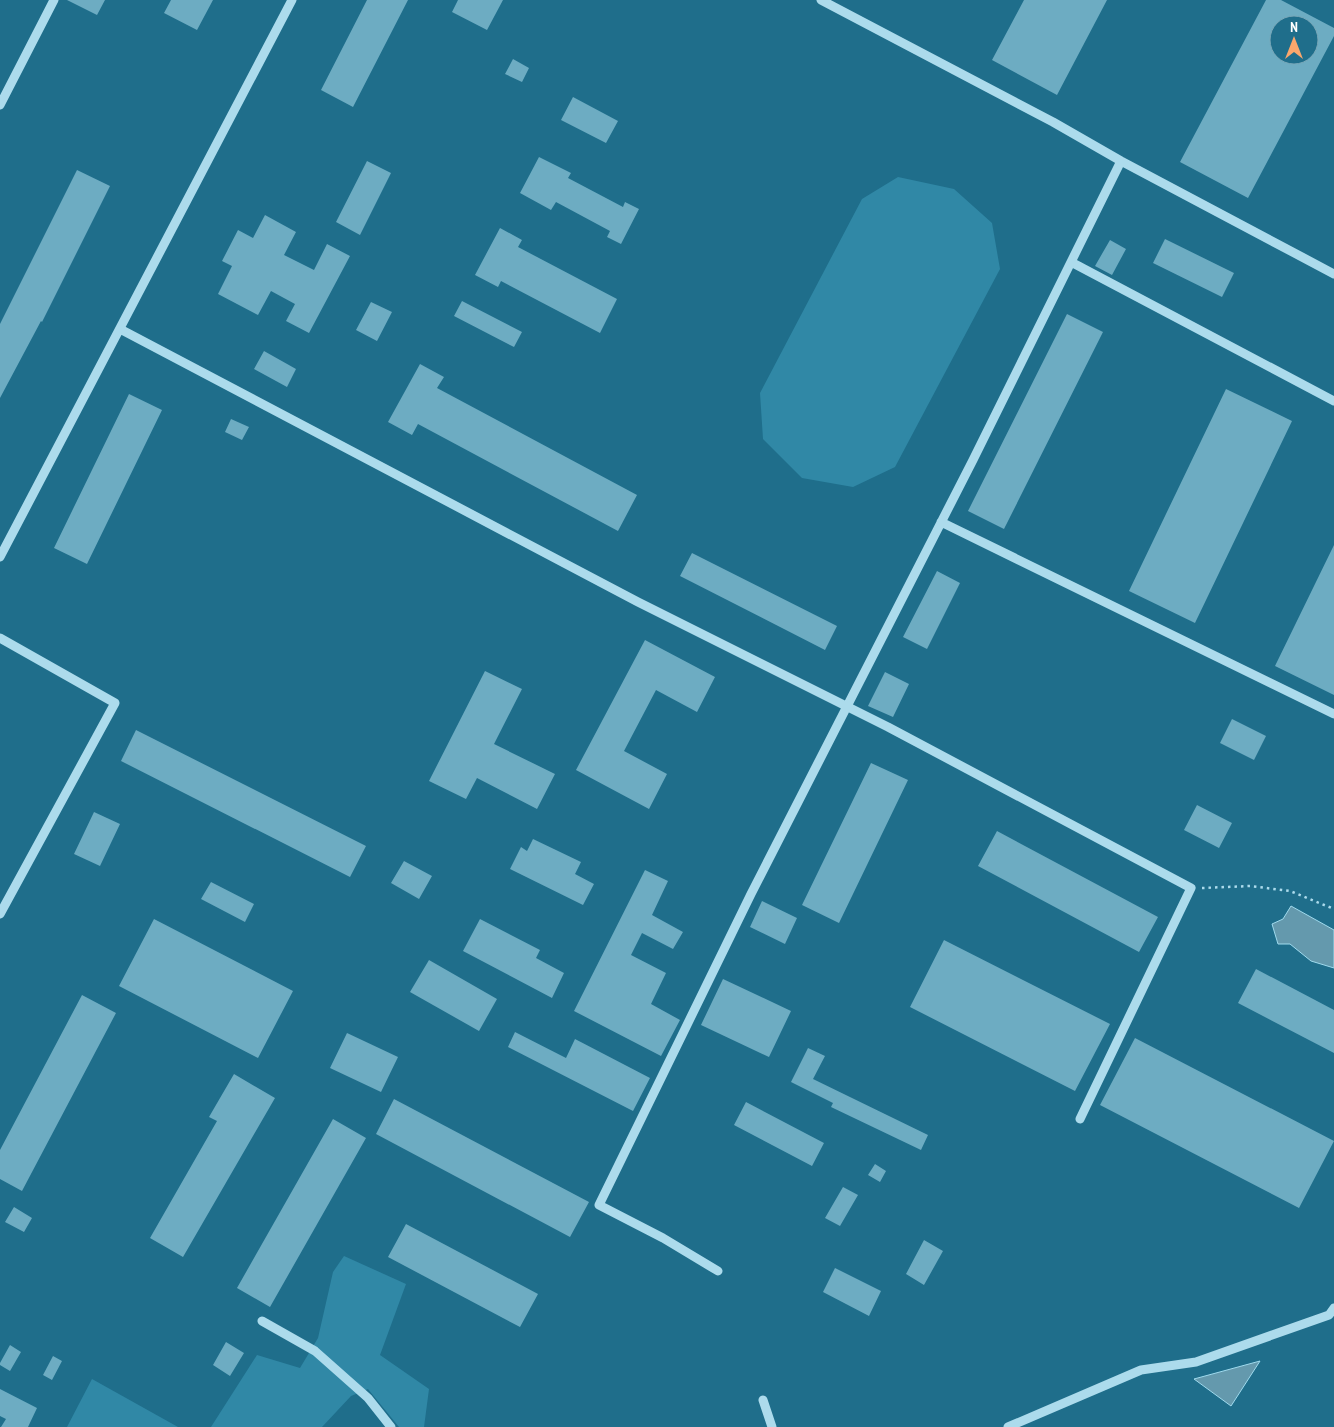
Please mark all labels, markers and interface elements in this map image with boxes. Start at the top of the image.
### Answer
north arrow [1269,15,1319,65]
text: N [1290,18,1298,36]

